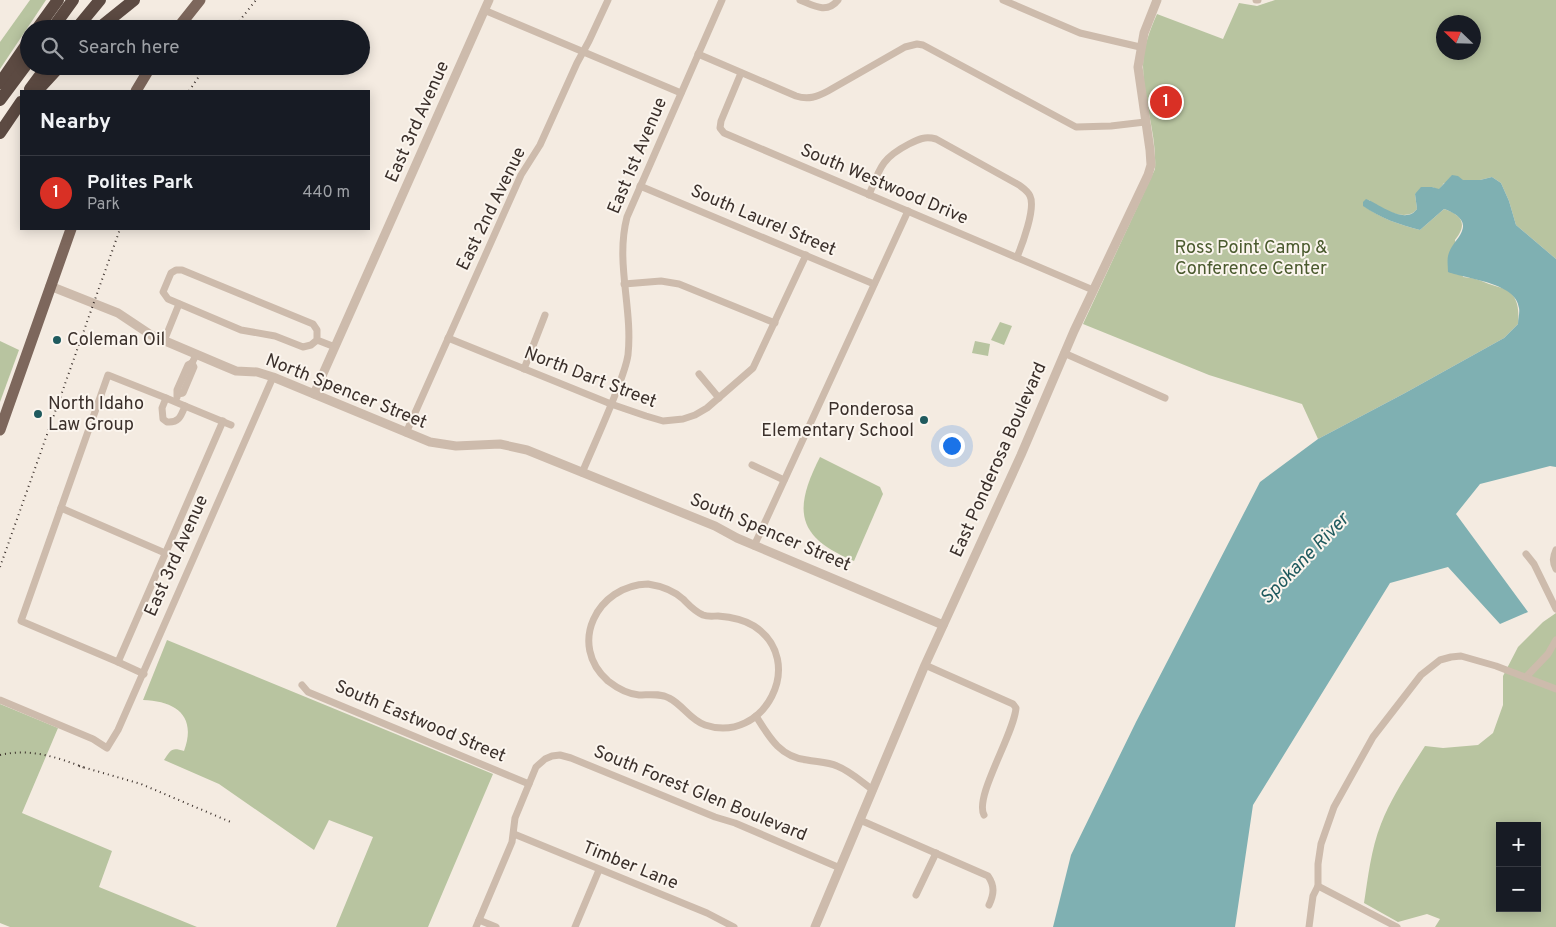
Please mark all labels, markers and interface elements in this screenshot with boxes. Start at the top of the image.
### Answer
north arrow [1436,15,1481,60]
search box [20,20,370,75]
icon: search [38,34,66,62]
text: Search here [78,36,180,60]
street label: East 3rd Avenue [381,58,455,186]
pin: 1 [1150,83,1182,121]
street label: East 1st Avenue [603,94,673,218]
text: Nearby [40,109,111,136]
street label: South Westwood Drive [796,139,972,231]
street label: East 2nd Avenue [452,143,532,275]
text: Polites Park [87,171,193,195]
street label: South Laurel Street [687,180,839,262]
text: 1 [53,183,59,203]
text: 440 m [303,183,350,203]
text: Park [87,195,120,215]
park label: Ross Point Camp & Conference Center [1175,237,1327,281]
place label: Coleman Oil [67,329,165,352]
marker: Coleman Oil [51,334,63,346]
street label: North Dart Street [520,342,660,414]
street label: North Spencer Street [262,349,430,435]
street label: East Ponderosa Boulevard [946,359,1052,561]
place label: North Idaho Law Group [48,393,144,437]
place label: Ponderosa Elementary School [761,399,914,443]
marker: North Idaho Law Group [32,408,44,420]
marker: Ponderosa Elementary School [918,414,930,426]
your location [939,433,965,459]
street label: South Spencer Street [686,489,854,577]
street label: East 3rd Avenue [140,492,214,620]
water label: Spokane River [1255,507,1356,610]
street label: South Eastwood Street [331,676,509,768]
street label: South Forest Glen Boulevard [590,741,810,847]
map controls [1496,822,1541,912]
button: + [1496,822,1541,867]
street label: Timber Lane [579,836,681,896]
button: − [1496,867,1541,912]

